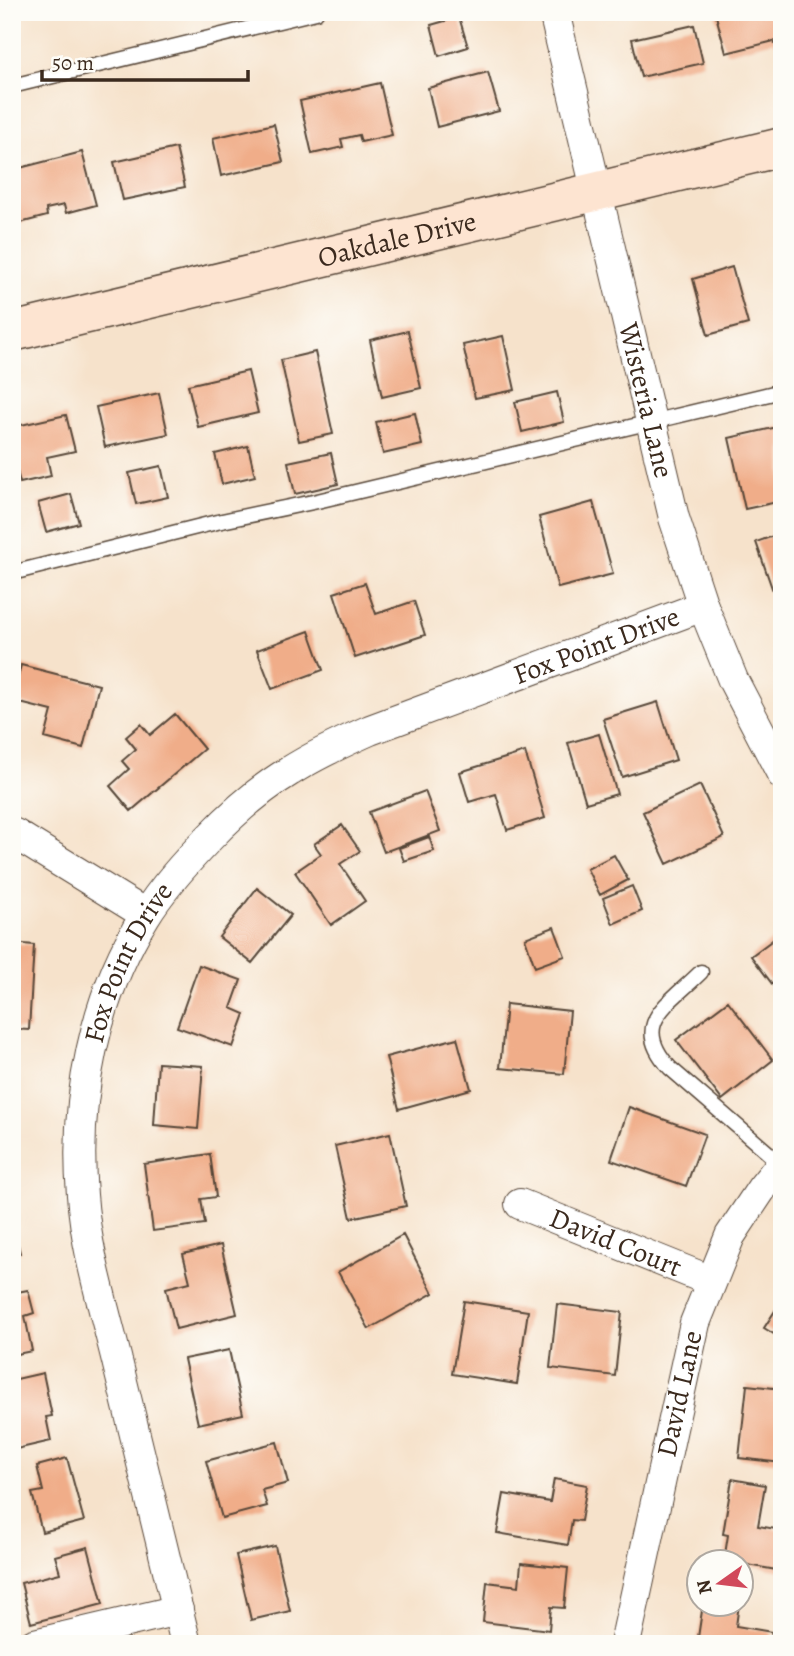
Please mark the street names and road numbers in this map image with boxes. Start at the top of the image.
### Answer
street label: Oakdale Drive [314,202,480,277]
street label: Wisteria Lane [609,318,683,482]
street label: Fox Point Drive [508,597,685,694]
street label: Fox Point Drive [75,874,181,1047]
street label: David Court [544,1199,687,1286]
street label: David Lane [647,1327,712,1461]

